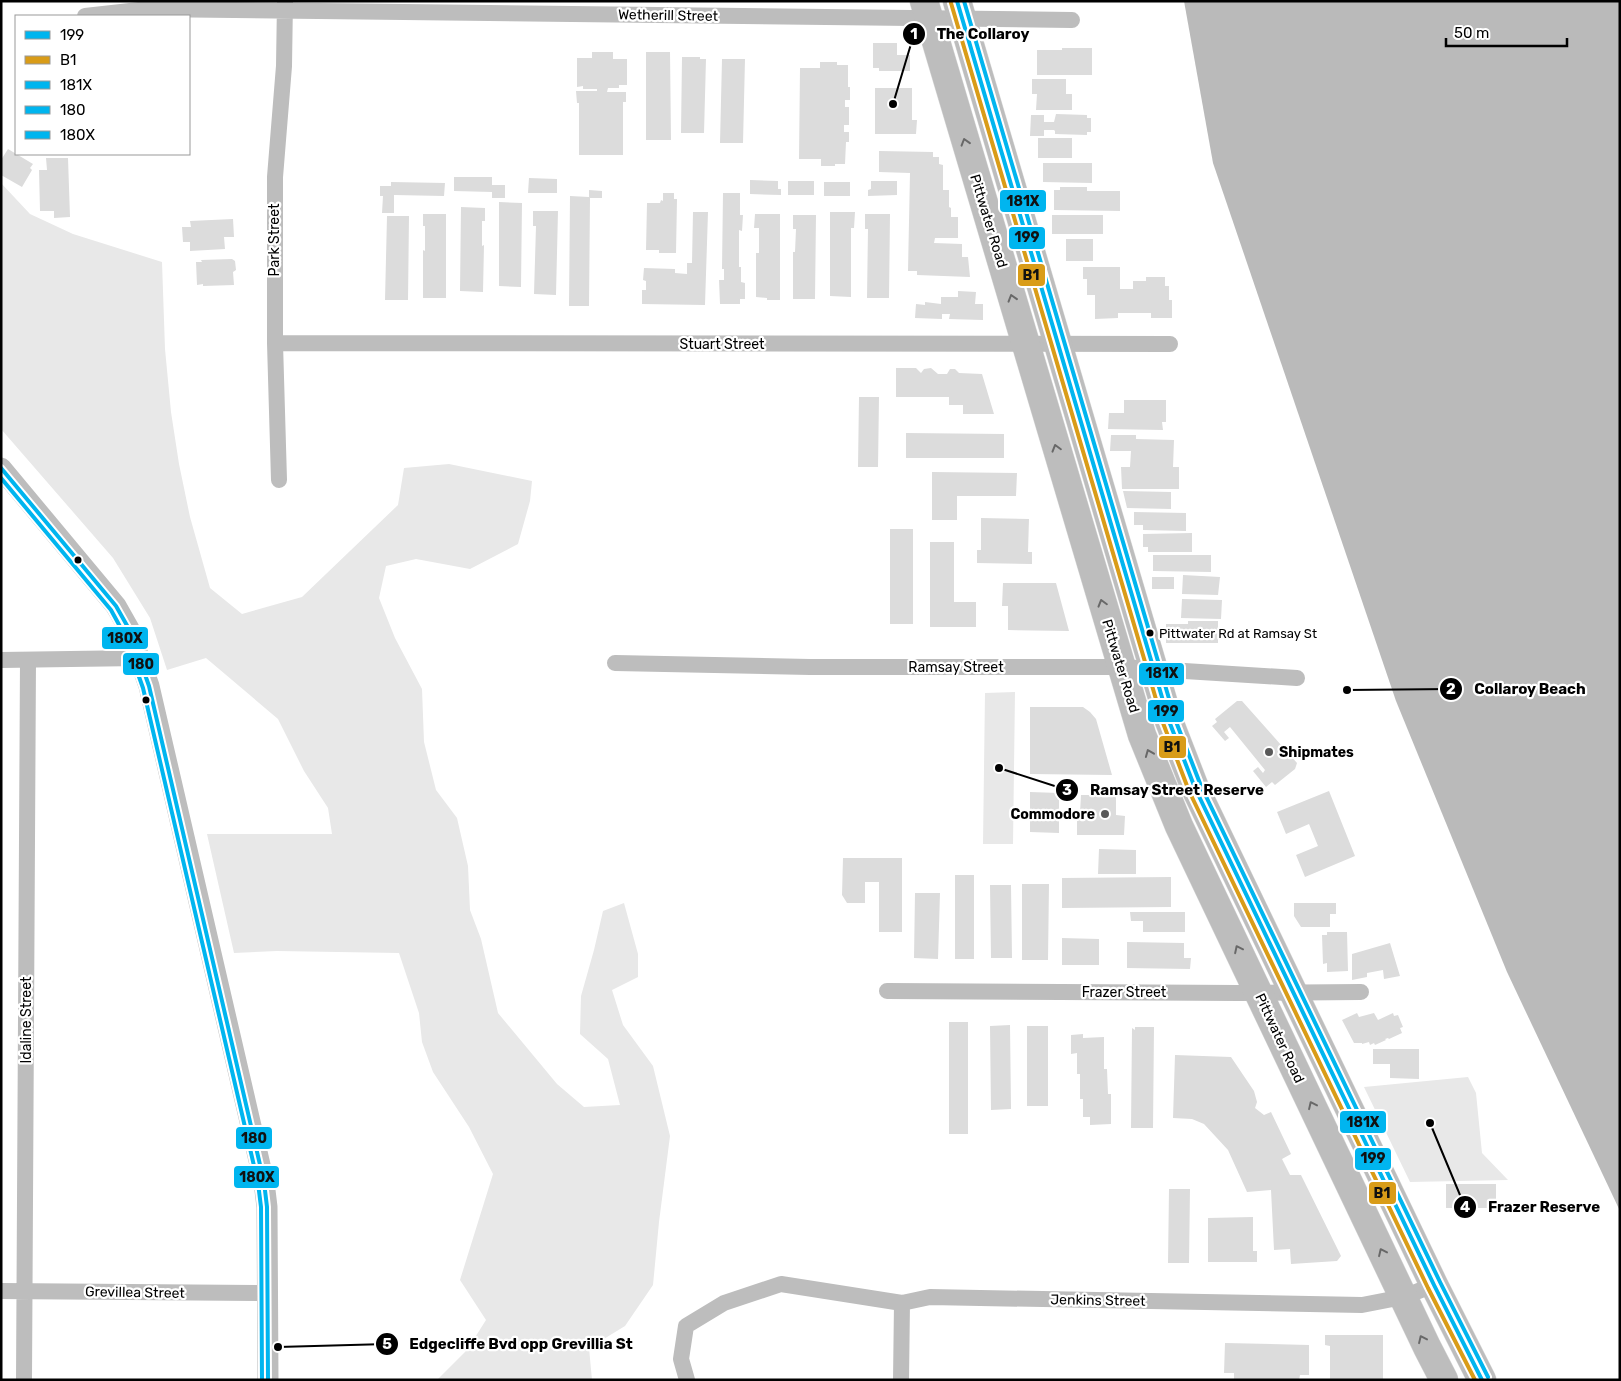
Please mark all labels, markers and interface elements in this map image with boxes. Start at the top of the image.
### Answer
street label: Wetherill Street [618,6,719,25]
legend [15,15,190,155]
scale bar [1446,15,1567,47]
callout: The Collaroy [902,19,1040,49]
text: 50 m [1454,24,1489,42]
text: 1 [910,25,918,43]
text: The Collaroy [937,25,1029,43]
text: 199 [60,26,84,44]
text: B1 [60,51,76,69]
text: 181X [60,76,92,94]
text: 180 [60,101,86,119]
text: 180X [60,126,95,144]
one-way arrow [961,138,971,146]
street label: Pittwater Road [966,172,1011,270]
line badge: 181X [999,189,1047,213]
text: 181X [1006,193,1040,210]
street label: Park Street [266,203,283,276]
line badge: 199 [1008,226,1046,250]
text: 199 [1015,229,1039,246]
line badge: B1 [1017,263,1046,287]
text: B1 [1023,267,1039,284]
one-way arrow [1007,294,1017,302]
street label: Stuart Street [679,336,765,353]
one-way arrow [1051,444,1061,452]
unlabelled marker [73,555,83,565]
one-way arrow [1098,600,1108,608]
street label: Pittwater Road [1098,617,1143,715]
line badge: 180X [101,626,149,650]
place label: Pittwater Rd at Ramsay St [1159,626,1317,641]
marker: Pittwater Rd at Ramsay St [1145,628,1155,638]
text: 180X [107,630,143,647]
line badge: 180 [122,652,160,676]
text: 180 [128,656,154,673]
street label: Ramsay Street [908,659,1004,676]
line badge: 181X [1138,662,1185,686]
text: 181X [1145,665,1179,682]
callout: Collaroy Beach [1439,674,1596,704]
text: 2 [1446,680,1456,698]
text: Collaroy Beach [1474,680,1586,698]
unlabelled marker [141,695,151,705]
line badge: 199 [1147,699,1185,723]
text: 199 [1154,703,1178,720]
line badge: B1 [1158,735,1187,759]
text: B1 [1164,739,1180,756]
place label: Shipmates [1279,744,1354,761]
marker: Shipmates [1263,746,1275,758]
one-way arrow [1145,749,1155,758]
callout: Ramsay Street Reserve [1055,775,1274,805]
text: 3 [1062,781,1072,799]
text: Ramsay Street Reserve [1090,781,1264,799]
place label: Commodore [1010,806,1095,823]
marker: Commodore [1099,808,1111,820]
one-way arrow [1234,945,1244,954]
street label: Idaline Street [18,976,35,1063]
street label: Frazer Street [1082,984,1167,1001]
street label: Pittwater Road [1251,991,1308,1086]
one-way arrow [1309,1102,1319,1111]
line badge: 181X [1339,1110,1387,1134]
text: 181X [1346,1114,1380,1131]
line badge: 180 [235,1126,273,1150]
text: 180 [241,1130,267,1147]
line badge: 199 [1354,1147,1392,1171]
text: 199 [1361,1150,1385,1167]
line badge: 180X [233,1165,280,1189]
text: 180X [239,1169,275,1186]
line badge: B1 [1368,1181,1397,1205]
text: B1 [1374,1185,1390,1202]
callout: Frazer Reserve [1452,1192,1610,1222]
text: 4 [1460,1198,1470,1216]
text: Frazer Reserve [1488,1198,1600,1216]
one-way arrow [1378,1249,1388,1258]
street label: Grevillea Street [85,1283,186,1302]
street label: Jenkins Street [1050,1291,1146,1310]
callout: Edgecliffe Bvd opp Grevillia St [374,1329,643,1359]
text: 5 [382,1335,392,1353]
text: Edgecliffe Bvd opp Grevillia St [409,1335,633,1353]
one-way arrow [1418,1335,1429,1344]

